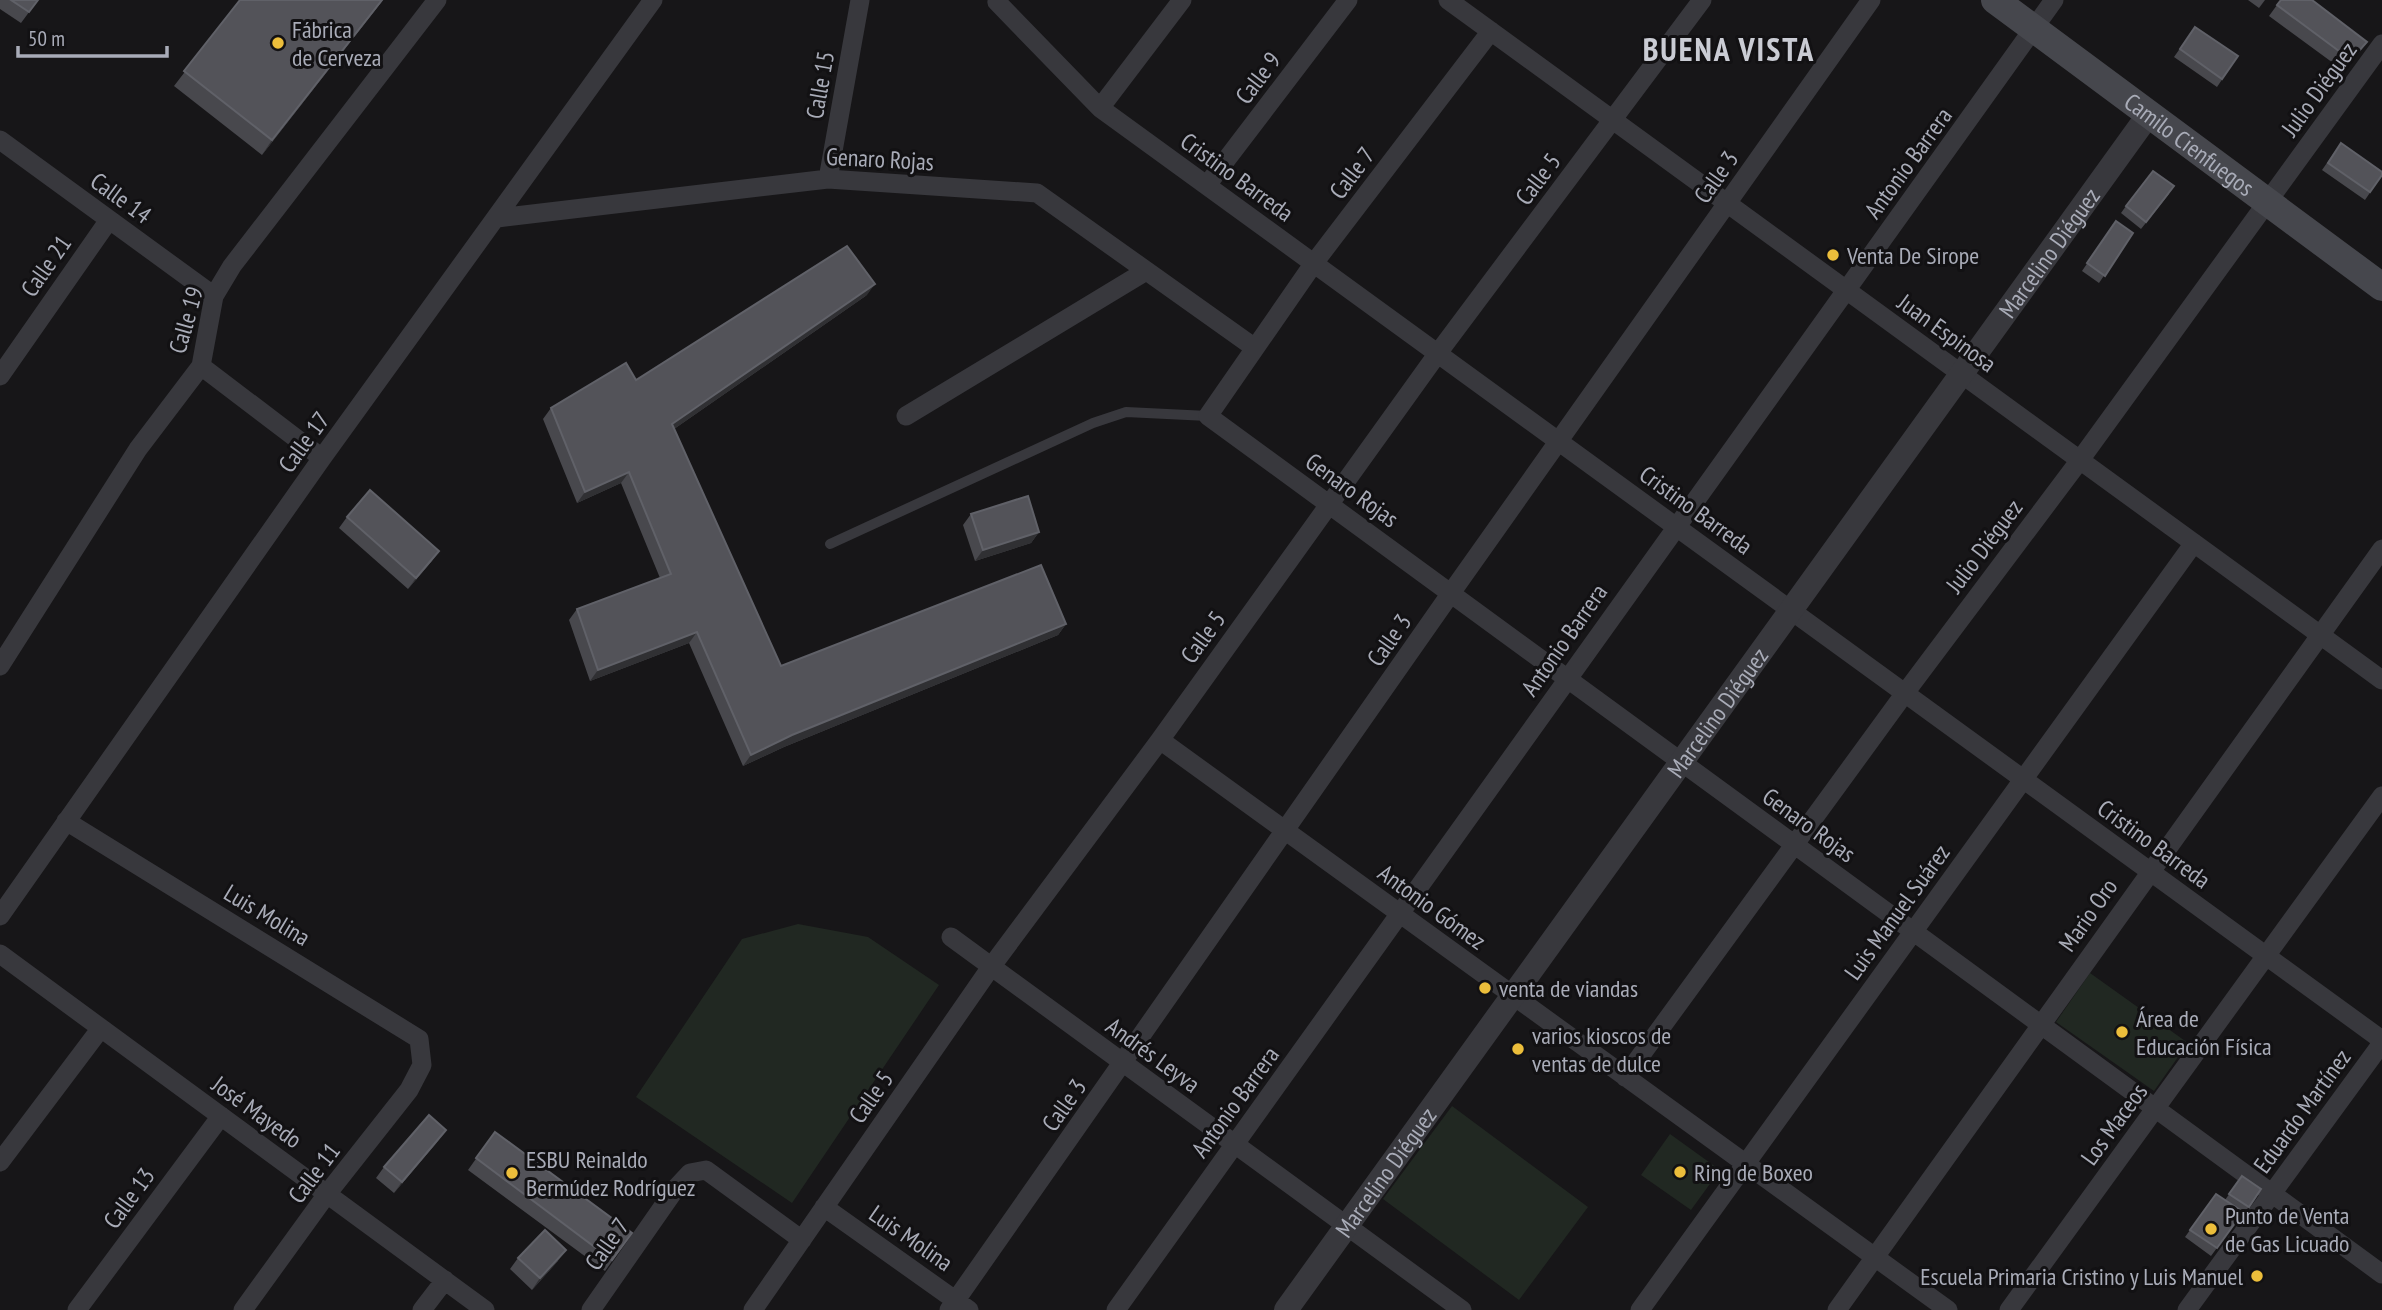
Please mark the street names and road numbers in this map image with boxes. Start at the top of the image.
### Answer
street label: Julio Diéguez [2274,36,2364,143]
street label: Calle 9 [1228,46,1288,110]
street label: Calle 15 [799,49,841,121]
street label: Camilo Cienfuegos [2118,86,2260,202]
street label: Antonio Barrera [1857,101,1959,225]
street label: Cristino Barreda [1174,126,1300,228]
street label: Genaro Rojas [825,141,935,177]
street label: Calle 7 [1322,141,1382,205]
street label: Calle 3 [1687,145,1745,209]
street label: Calle 5 [1508,147,1568,211]
street label: Calle 14 [84,165,158,231]
street label: Marcelino Diéguez [1992,181,2106,324]
street label: Calle 21 [14,229,78,303]
street label: Calle 19 [162,283,210,357]
street label: Juan Espinosa [1891,286,2002,379]
street label: Calle 17 [271,405,337,479]
street label: Genaro Rojas [1299,446,1405,534]
street label: Cristino Barreda [1633,459,1759,561]
street label: Julio Diéguez [1938,493,2029,600]
street label: Antonio Barrera [1514,578,1614,702]
street label: Calle 5 [1174,605,1232,669]
street label: Calle 3 [1360,608,1418,672]
street label: Marcelino Diéguez [1660,641,1775,783]
street label: Genaro Rojas [1756,781,1862,869]
street label: Cristino Barreda [2091,793,2217,895]
street label: Luis Manuel Suárez [1837,838,1957,986]
street label: Antonio Gómez [1372,857,1492,957]
street label: Mario Oro [2052,872,2124,958]
street label: Luis Molina [218,877,316,953]
street label: Andrés Leyva [1100,1011,1206,1099]
street label: Antonio Barrera [1184,1040,1286,1164]
street label: Eduardo Martínez [2247,1043,2357,1179]
street label: Calle 5 [842,1065,900,1129]
street label: José Mayedo [205,1068,308,1155]
street label: Calle 3 [1035,1073,1093,1137]
street label: Los Maceos [2074,1077,2154,1171]
street label: Marcelino Diéguez [1328,1101,1443,1243]
street label: Calle 11 [281,1136,347,1210]
street label: Calle 13 [96,1161,162,1235]
street label: Luis Molina [863,1198,959,1278]
street label: Calle 7 [578,1212,636,1276]

